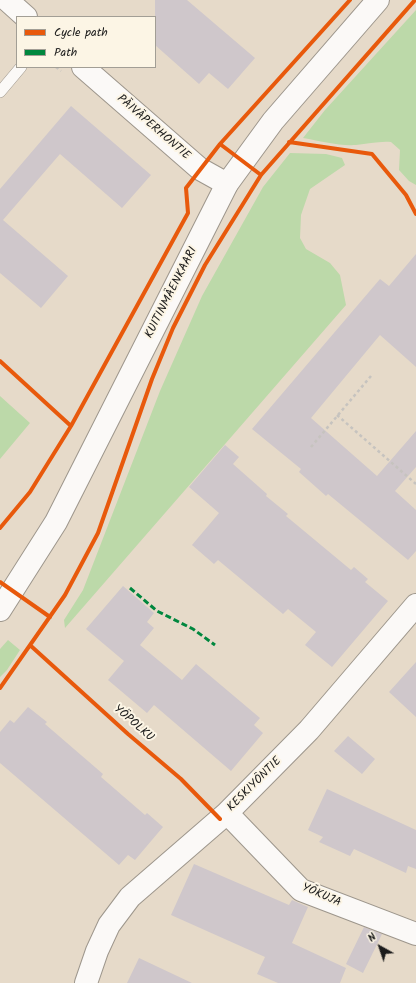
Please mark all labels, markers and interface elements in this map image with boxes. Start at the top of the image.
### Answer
legend [16,16,156,68]
text: Cycle path [54,23,108,42]
text: Path [54,43,77,62]
street label: PÄIVÄPERHONTIE [113,92,193,164]
street label: KUITINMÄENKAARI [143,245,201,341]
street label: YÖPOLKU [110,703,156,745]
street label: KESKIYÖNTIE [225,755,285,815]
street label: YÖKUJA [299,881,343,911]
north arrow [360,927,400,967]
text: N [364,929,381,947]

